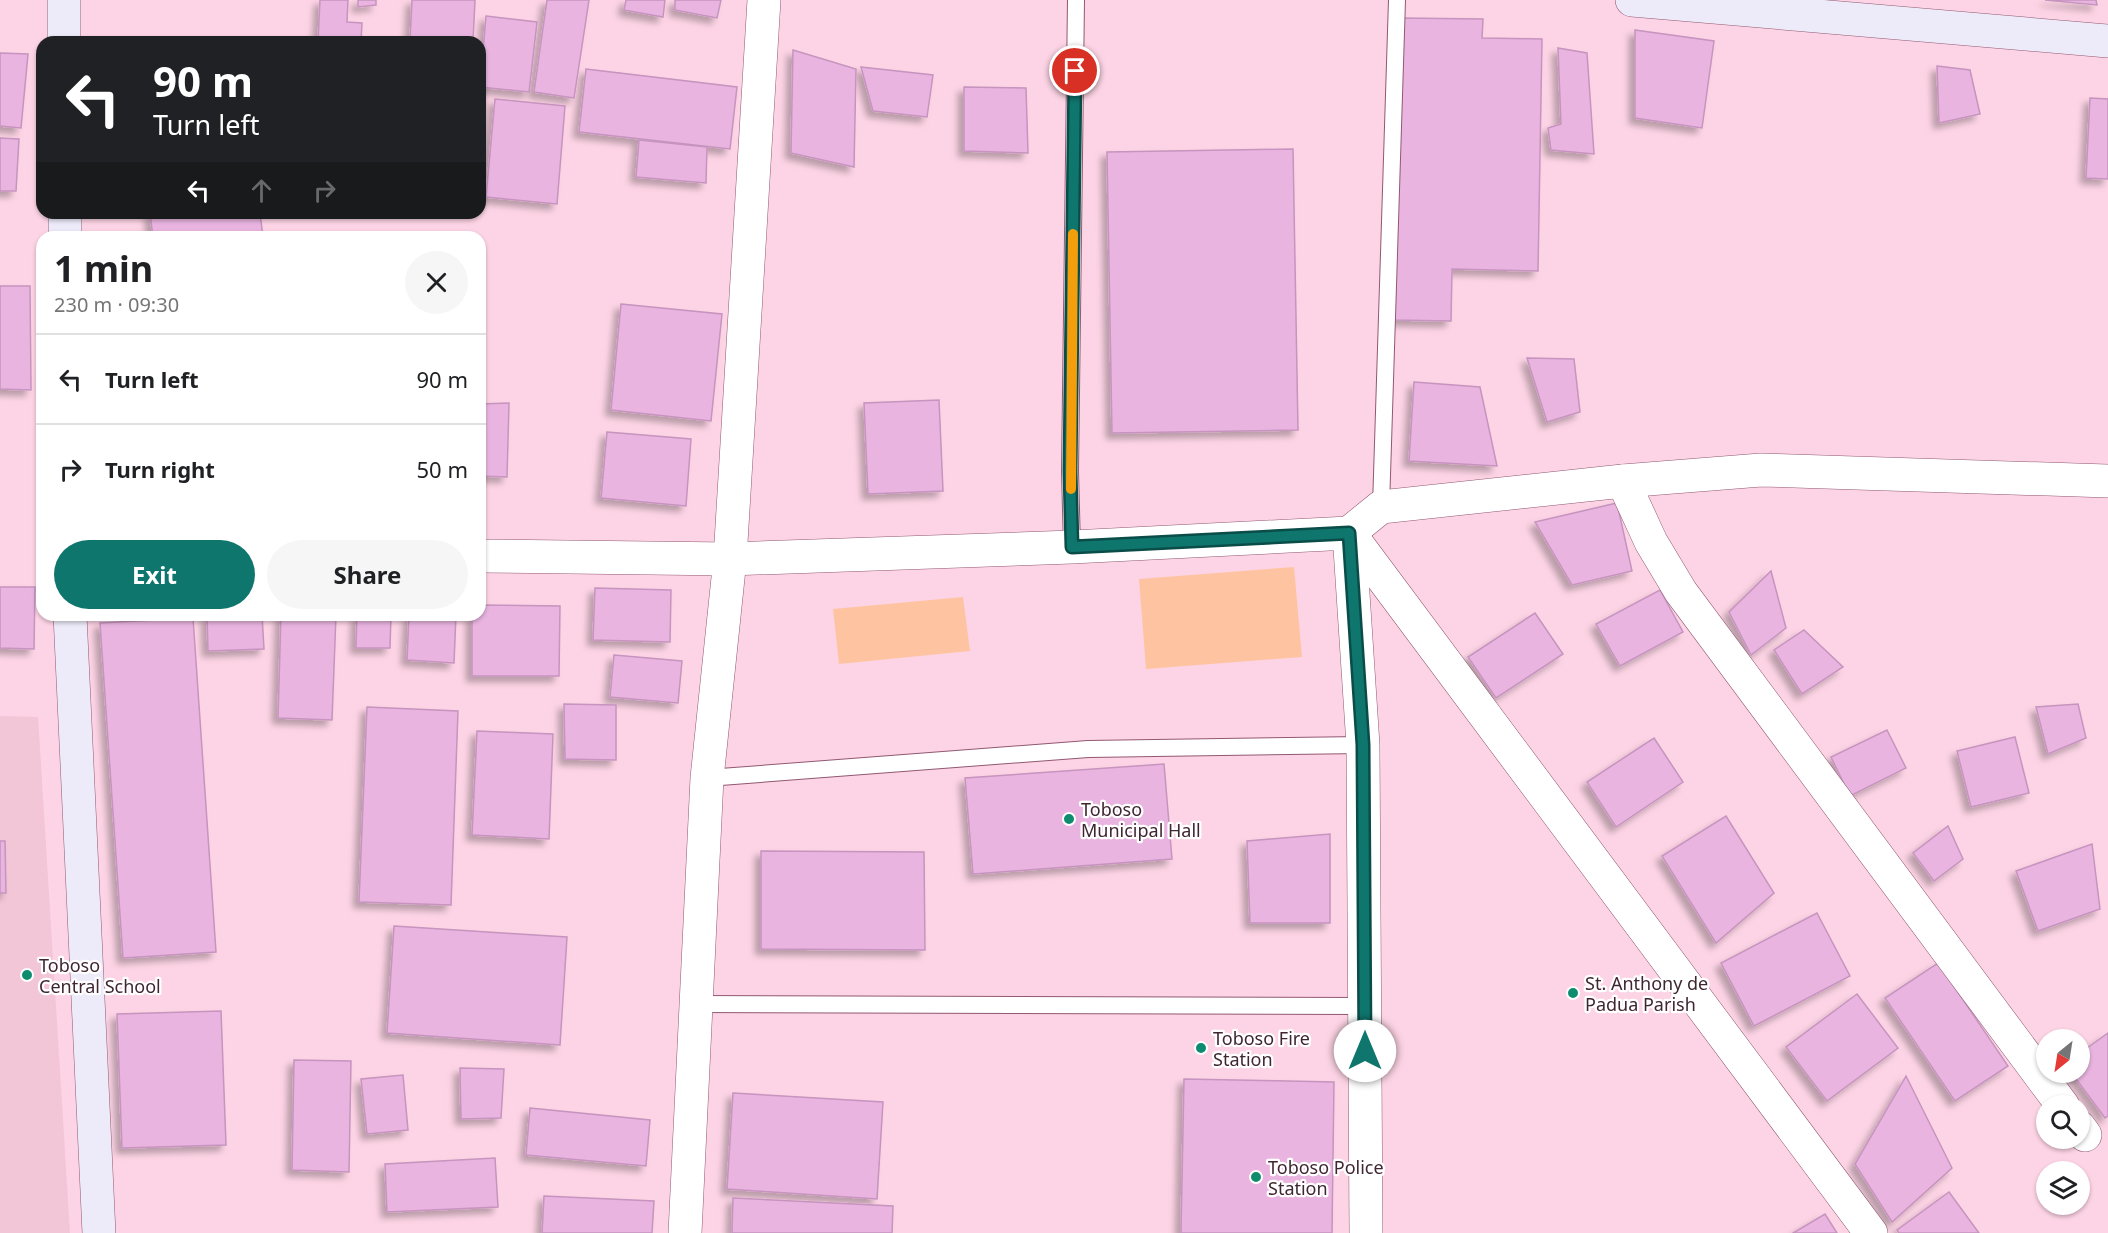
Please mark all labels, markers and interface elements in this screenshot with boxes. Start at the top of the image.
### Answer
pin [1049,45,1100,96]
text: 90 m [153,52,253,109]
icon: arrive [1058,54,1091,87]
icon: left [54,60,132,138]
text: Turn left [153,106,259,143]
icon: left [182,174,215,207]
icon: ahead [245,174,278,207]
icon: right [308,174,341,207]
text: 1 min [54,244,153,293]
button: close [405,251,468,314]
text: 230 m · 09:30 [54,291,179,318]
icon: left [54,363,87,396]
text: Turn left [105,364,199,394]
text: 90 m [417,364,468,394]
icon: right [54,453,87,486]
text: Turn right [105,454,215,484]
text: 50 m [417,454,468,484]
button: Exit [54,540,255,609]
button: Share [267,540,468,609]
place label: Toboso Municipal Hall [1081,797,1201,842]
marker: Toboso Municipal Hall [1062,812,1076,826]
place label: Toboso Central School [39,953,161,998]
marker: Toboso Central School [20,968,34,982]
place label: St. Anthony de Padua Parish [1585,971,1708,1016]
marker: St. Anthony de Padua Parish [1566,986,1580,1000]
position arrow [1333,1019,1397,1083]
place label: Toboso Fire Station [1213,1026,1310,1071]
north arrow [2036,1029,2090,1083]
map controls [2036,1029,2090,1215]
marker: Toboso Fire Station [1194,1041,1208,1055]
button: search [2036,1095,2090,1149]
place label: Toboso Police Station [1268,1155,1384,1200]
button: layers [2036,1161,2090,1215]
marker: Toboso Police Station [1249,1170,1263,1184]

